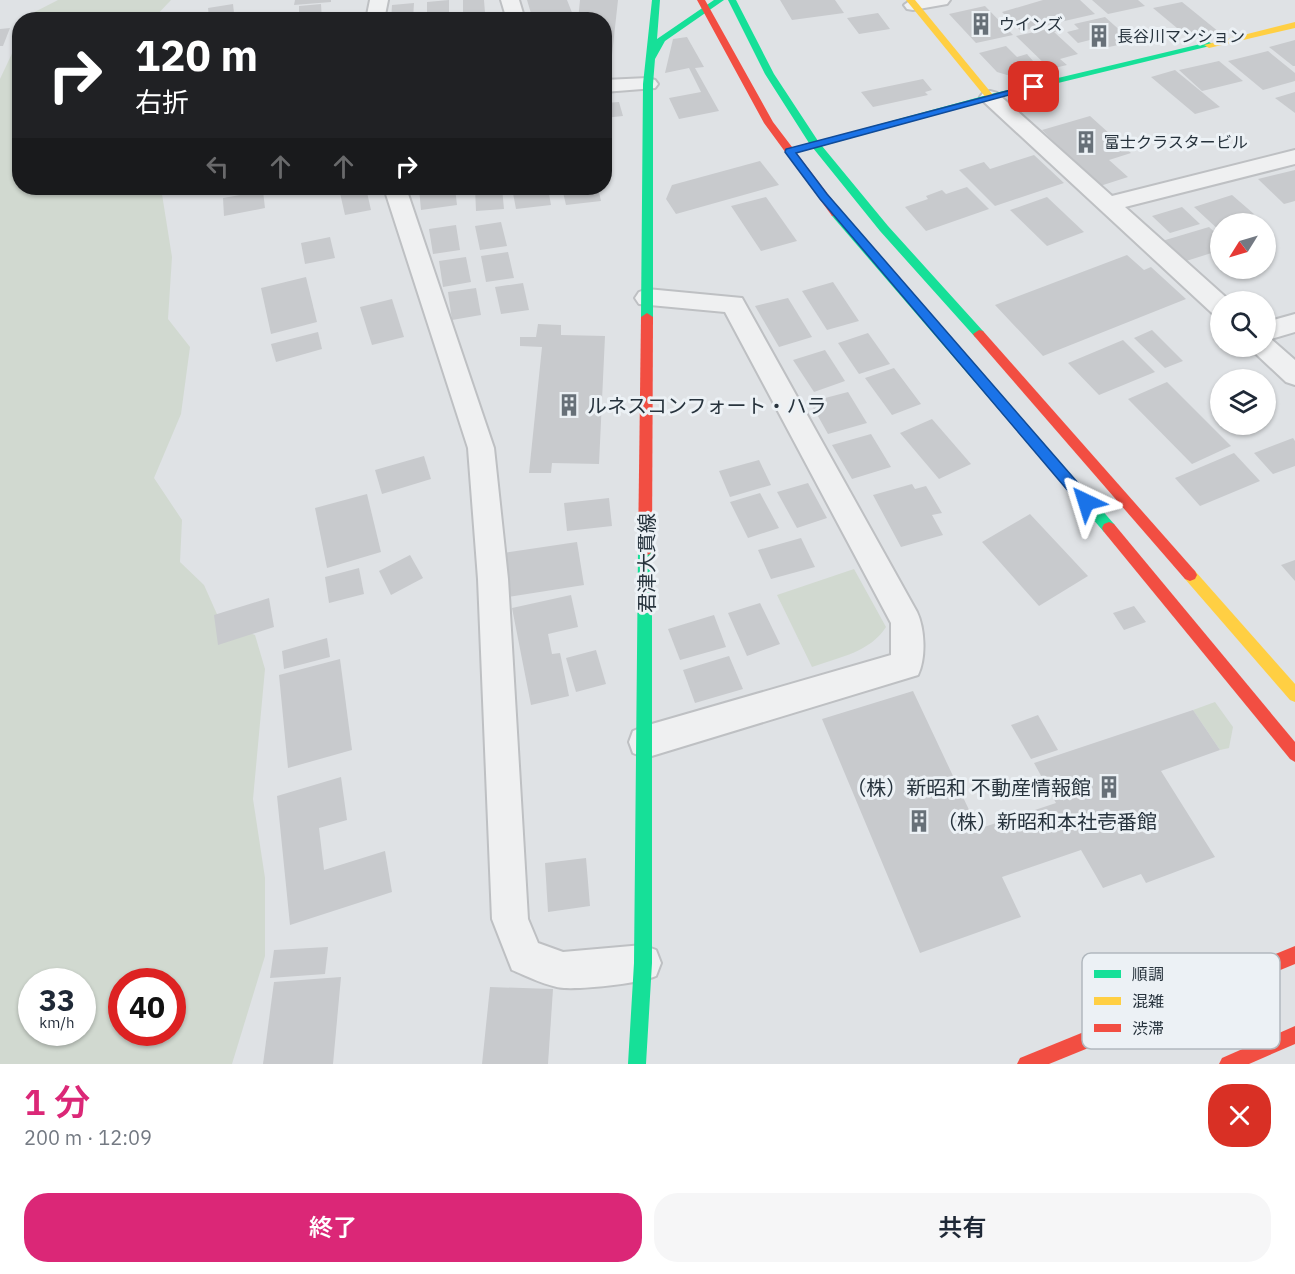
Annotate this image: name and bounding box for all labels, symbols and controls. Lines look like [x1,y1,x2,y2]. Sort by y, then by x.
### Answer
building icon: ウインズ [968,11,994,37]
place label: ウインズ [999,14,1063,34]
building icon: 長谷川マンション [1086,23,1112,49]
place label: 長谷川マンション [1117,26,1245,46]
text: 120 m [135,28,258,83]
icon: right [36,36,114,114]
pin [1008,61,1059,112]
icon: arrive [1017,70,1050,103]
text: 右折 [135,84,189,119]
building icon: 富士クラスタービル [1073,129,1099,155]
place label: 富士クラスタービル [1104,132,1248,152]
icon: left [201,150,234,183]
icon: ahead [264,150,297,183]
icon: ahead [327,150,360,183]
icon: right [390,150,423,183]
north arrow [1210,213,1276,279]
map controls [1210,213,1276,435]
button: search [1210,291,1276,357]
button: layers [1210,369,1276,435]
building icon: ルネスコンフォート・ハラ [556,392,582,418]
place label: ルネスコンフォート・ハラ [587,392,826,419]
position arrow [1054,470,1118,534]
street label: 君津大貫線 [633,513,660,613]
place label: （株）新昭和 不動産情報館 [846,774,1091,801]
building icon: （株）新昭和 不動産情報館 [1096,774,1122,800]
building icon: （株）新昭和本社壱番館 [906,808,932,834]
place label: （株）新昭和本社壱番館 [937,808,1157,835]
legend [1082,953,1280,1049]
text: 順調 [1132,964,1164,984]
speed limit sign: 40 [108,968,186,1046]
text: 33 [39,980,75,1019]
text: 混雑 [1132,991,1164,1011]
text: km/h [39,1013,75,1032]
text: 渋滞 [1132,1018,1164,1038]
text: 1 分 [24,1078,90,1125]
button: close [1208,1084,1271,1147]
text: 200 m · 12:09 [24,1124,152,1151]
button: 終了 [24,1193,642,1262]
button: 共有 [654,1193,1271,1262]

